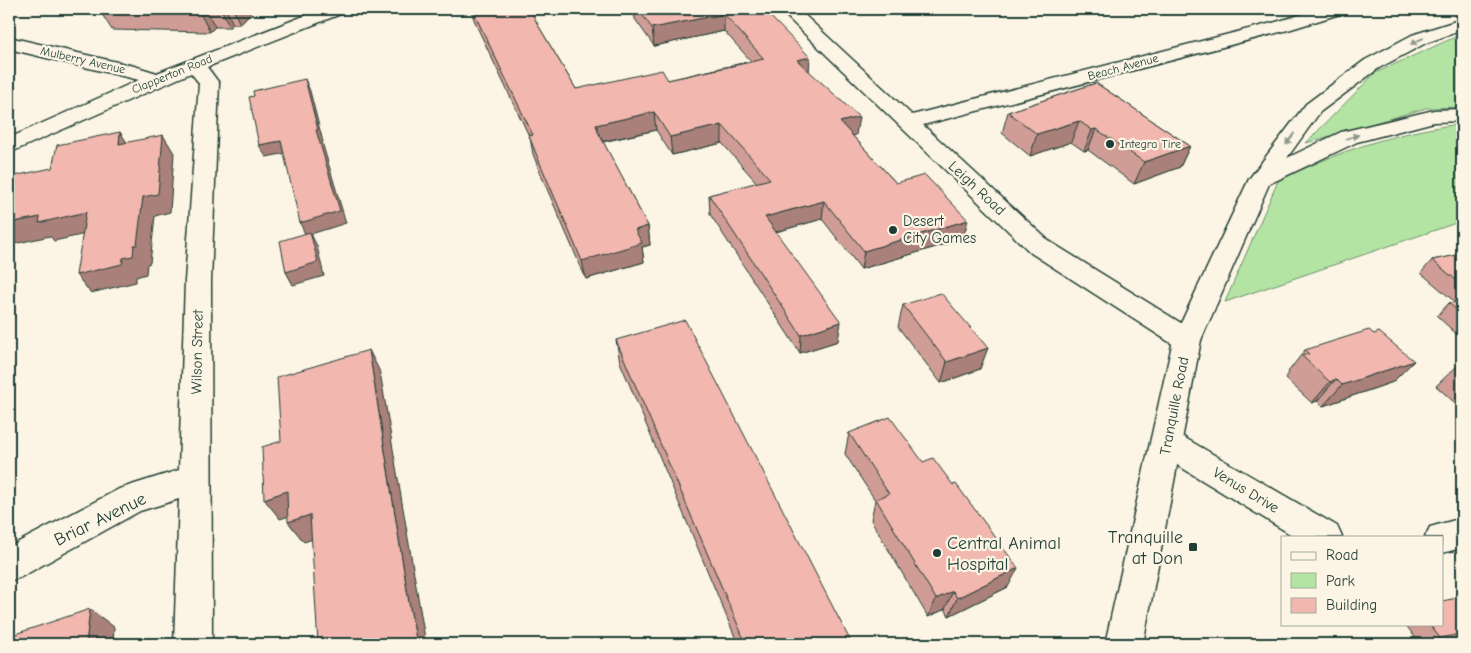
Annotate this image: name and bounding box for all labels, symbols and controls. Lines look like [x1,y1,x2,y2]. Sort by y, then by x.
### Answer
one-way arrow [1410,37,1424,45]
street label: Mulberry Avenue [39,43,127,77]
street label: Clapperton Road [130,51,214,97]
street label: Beach Avenue [1086,51,1160,83]
one-way arrow [1285,132,1295,146]
one-way arrow [1345,133,1360,141]
place label: Integra Tire [1120,137,1181,151]
marker: Integra Tire [1104,138,1116,150]
street label: Leigh Road [945,157,1009,219]
place label: Desert City Games [903,212,976,247]
marker: Desert City Games [887,224,899,236]
street label: Wilson Street [187,309,207,395]
street label: Tranquille Road [1156,355,1192,457]
street label: Venus Drive [1210,463,1283,517]
street label: Briar Avenue [51,488,150,551]
place label: Tranquille at Don [1108,527,1183,569]
place label: Central Animal Hospital [947,533,1061,575]
legend [1281,536,1444,626]
marker: Tranquille at Don [1187,541,1199,553]
text: Road [1326,546,1358,564]
marker: Central Animal Hospital [931,547,943,559]
text: Park [1326,572,1355,590]
text: Building [1326,596,1377,614]

